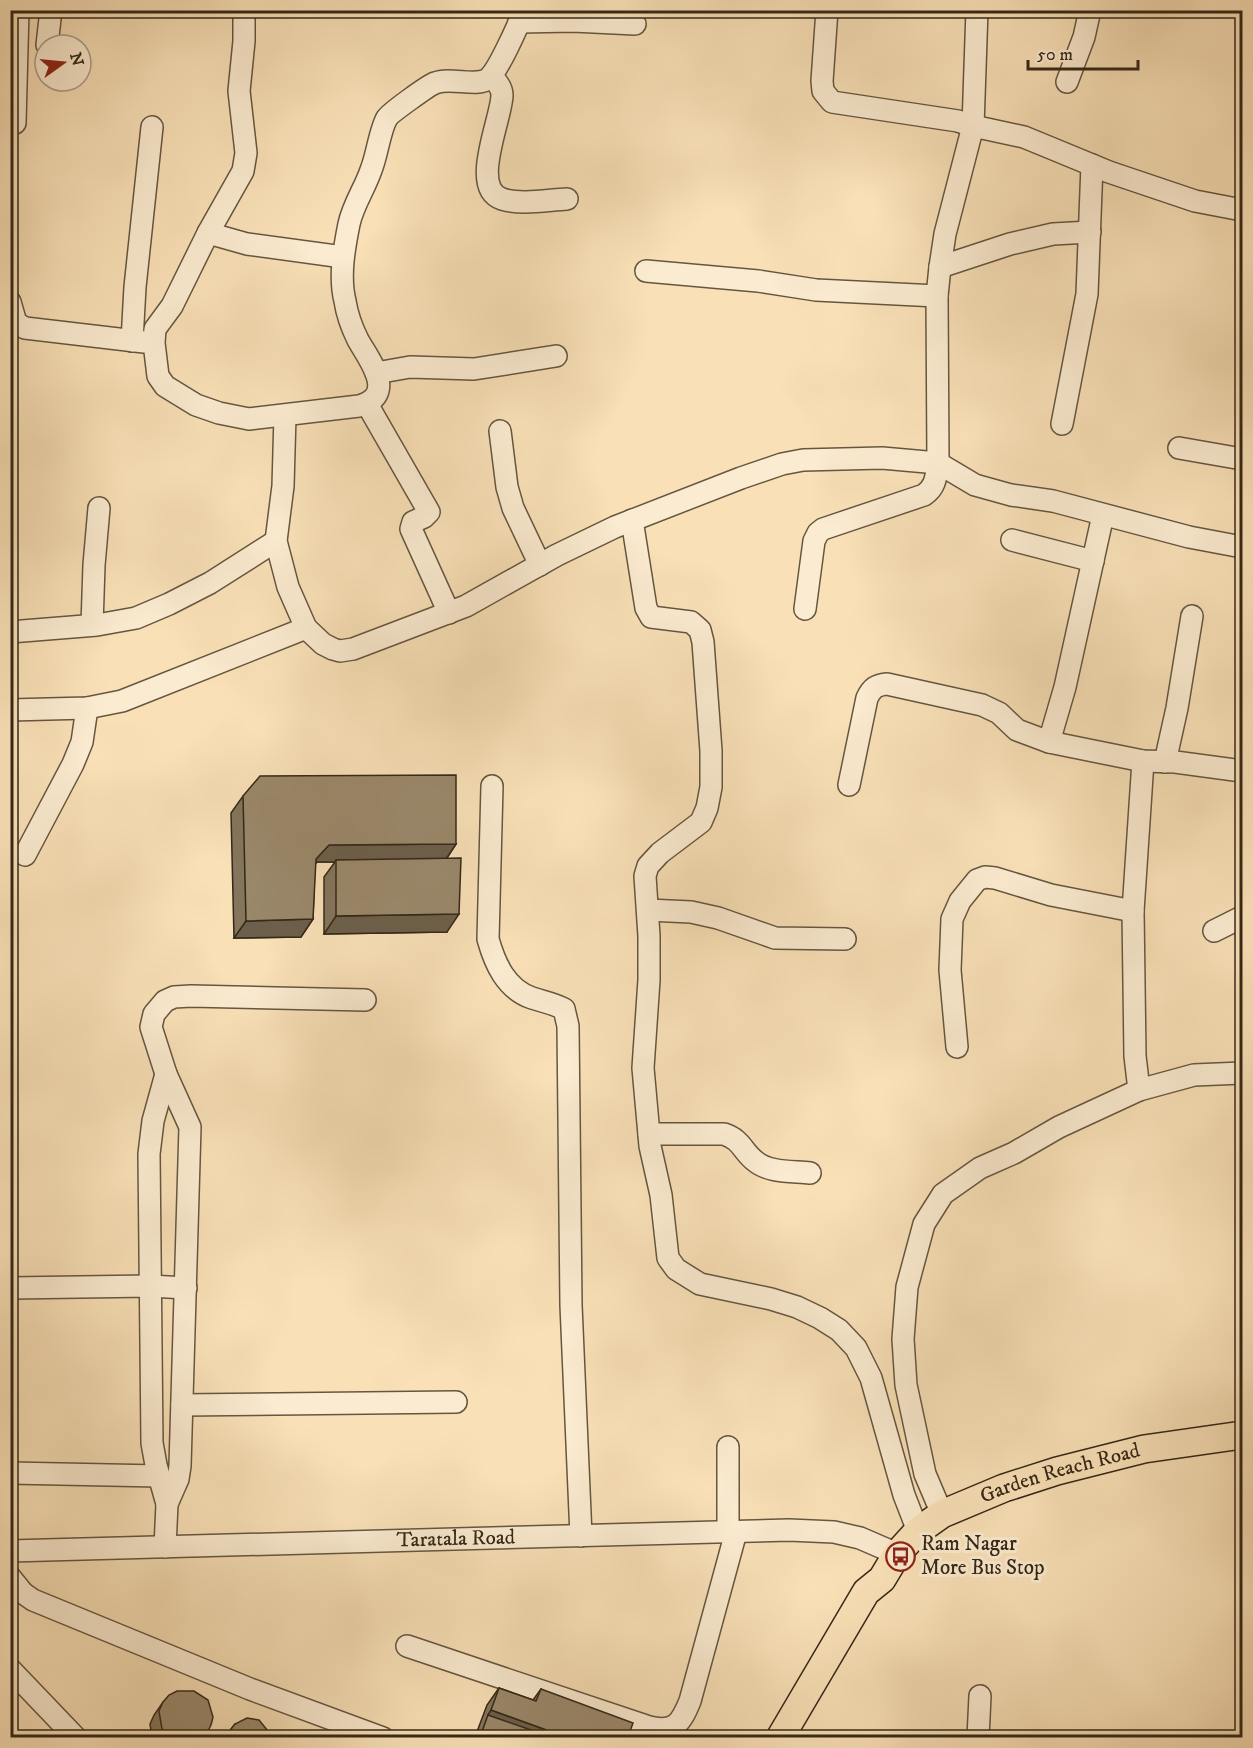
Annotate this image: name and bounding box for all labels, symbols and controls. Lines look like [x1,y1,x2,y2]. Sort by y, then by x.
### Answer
north arrow [33,33,93,93]
scale bar [1028,33,1138,71]
text: 50 m [1037,44,1073,66]
text: N [65,50,88,68]
street label: Garden Reach Road [976,1437,1143,1510]
street label: Taratala Road [396,1524,516,1554]
place label: Ram Nagar More Bus Stop [921,1531,1044,1581]
bus stop icon: Ram Nagar More Bus Stop [884,1540,916,1572]

